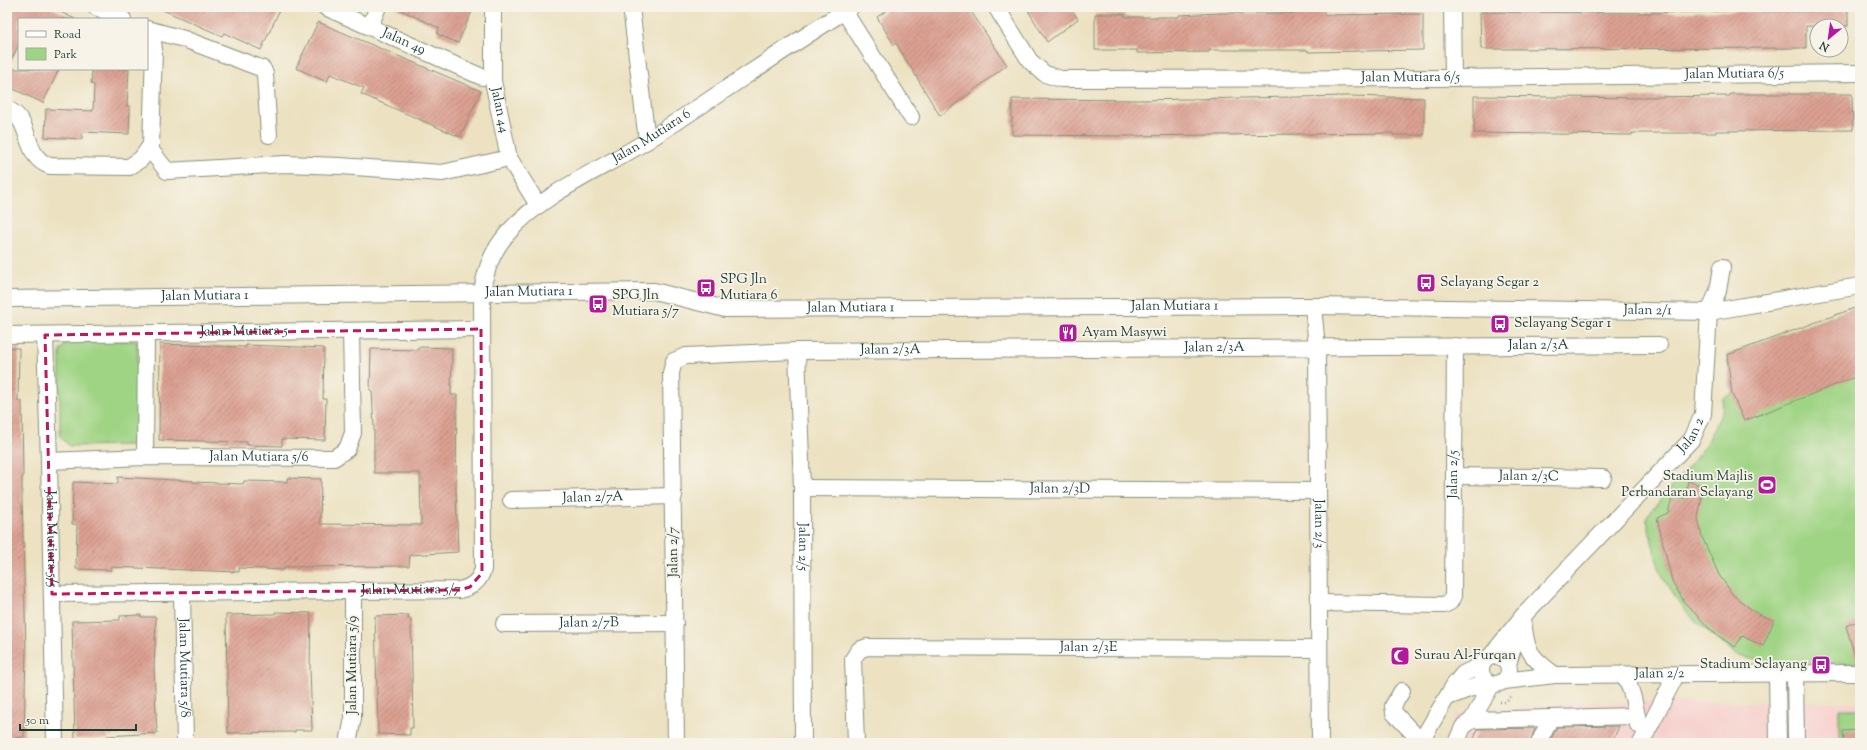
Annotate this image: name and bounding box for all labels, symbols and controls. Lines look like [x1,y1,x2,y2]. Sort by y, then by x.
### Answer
legend [18,18,148,70]
north arrow [1809,18,1849,58]
street label: Jalan 49 [378,23,429,61]
text: Road [54,26,81,44]
text: N [1817,37,1833,55]
text: Park [54,46,77,64]
street label: Jalan Mutiara 6/5 [1684,64,1784,85]
street label: Jalan Mutiara 6/5 [1360,68,1460,88]
street label: Jalan 44 [484,85,514,135]
street label: Jalan Mutiara 6 [608,105,695,169]
place label: SPG Jln Mutiara 6 [720,270,777,306]
bus stop icon: Selayang Segar 2 [1415,272,1437,294]
place label: Selayang Segar 2 [1440,273,1540,293]
bus stop icon: SPG Jln Mutiara 6 [695,277,717,299]
street label: Jalan Mutiara 1 [484,282,573,303]
street label: Jalan Mutiara 1 [160,286,249,307]
place label: SPG Jln Mutiara 5/7 [612,286,679,322]
bus stop icon: SPG Jln Mutiara 5/7 [587,293,609,315]
street label: Jalan Mutiara 1 [1130,296,1219,317]
street label: Jalan Mutiara 1 [806,298,895,319]
street label: Jalan 2/1 [1622,301,1672,321]
bus stop icon: Selayang Segar 1 [1489,313,1511,335]
place label: Selayang Segar 1 [1514,314,1612,334]
street label: Jalan Mutiara 5 [199,321,288,343]
restaurant icon: Ayam Masywi [1057,322,1079,344]
place label: Ayam Masywi [1082,323,1167,343]
street label: Jalan 2/3A [1507,336,1569,356]
street label: Jalan 2/3A [1183,338,1245,358]
street label: Jalan 2/3A [859,340,921,361]
street label: Jalan 2 [1673,414,1710,459]
street label: Jalan Mutiara 5/6 [208,447,309,468]
street label: Jalan 2/5 [1444,450,1464,500]
street label: Jalan 2/3C [1498,467,1559,487]
place label: Stadium Majlis Perbandaran Selayang [1621,467,1753,503]
sports icon: Stadium Majlis Perbandaran Selayang [1756,474,1778,496]
street label: Jalan 2/3D [1029,479,1090,500]
street label: Jalan 2/7A [561,487,624,509]
street label: Jalan Mutiara 5/5 [40,489,62,588]
street label: Jalan 2/3 [1308,498,1329,549]
street label: Jalan 2/5 [792,522,812,571]
street label: Jalan 2/7 [664,527,684,578]
street label: Jalan Mutiara 5/7 [360,580,461,601]
street label: Jalan 2/7B [558,613,619,634]
street label: Jalan Mutiara 5/9 [343,615,363,715]
street label: Jalan Mutiara 5/8 [172,617,194,718]
street label: Jalan 2/3E [1059,638,1118,658]
mosque icon: Surau Al-Furqan [1389,645,1411,667]
place label: Surau Al-Furqan [1414,646,1516,666]
bus stop icon: Stadium Selayang [1810,654,1832,676]
place label: Stadium Selayang [1700,655,1807,675]
street label: Jalan 2/2 [1634,664,1685,684]
scale bar [20,706,136,732]
text: 50 m [25,712,49,730]

